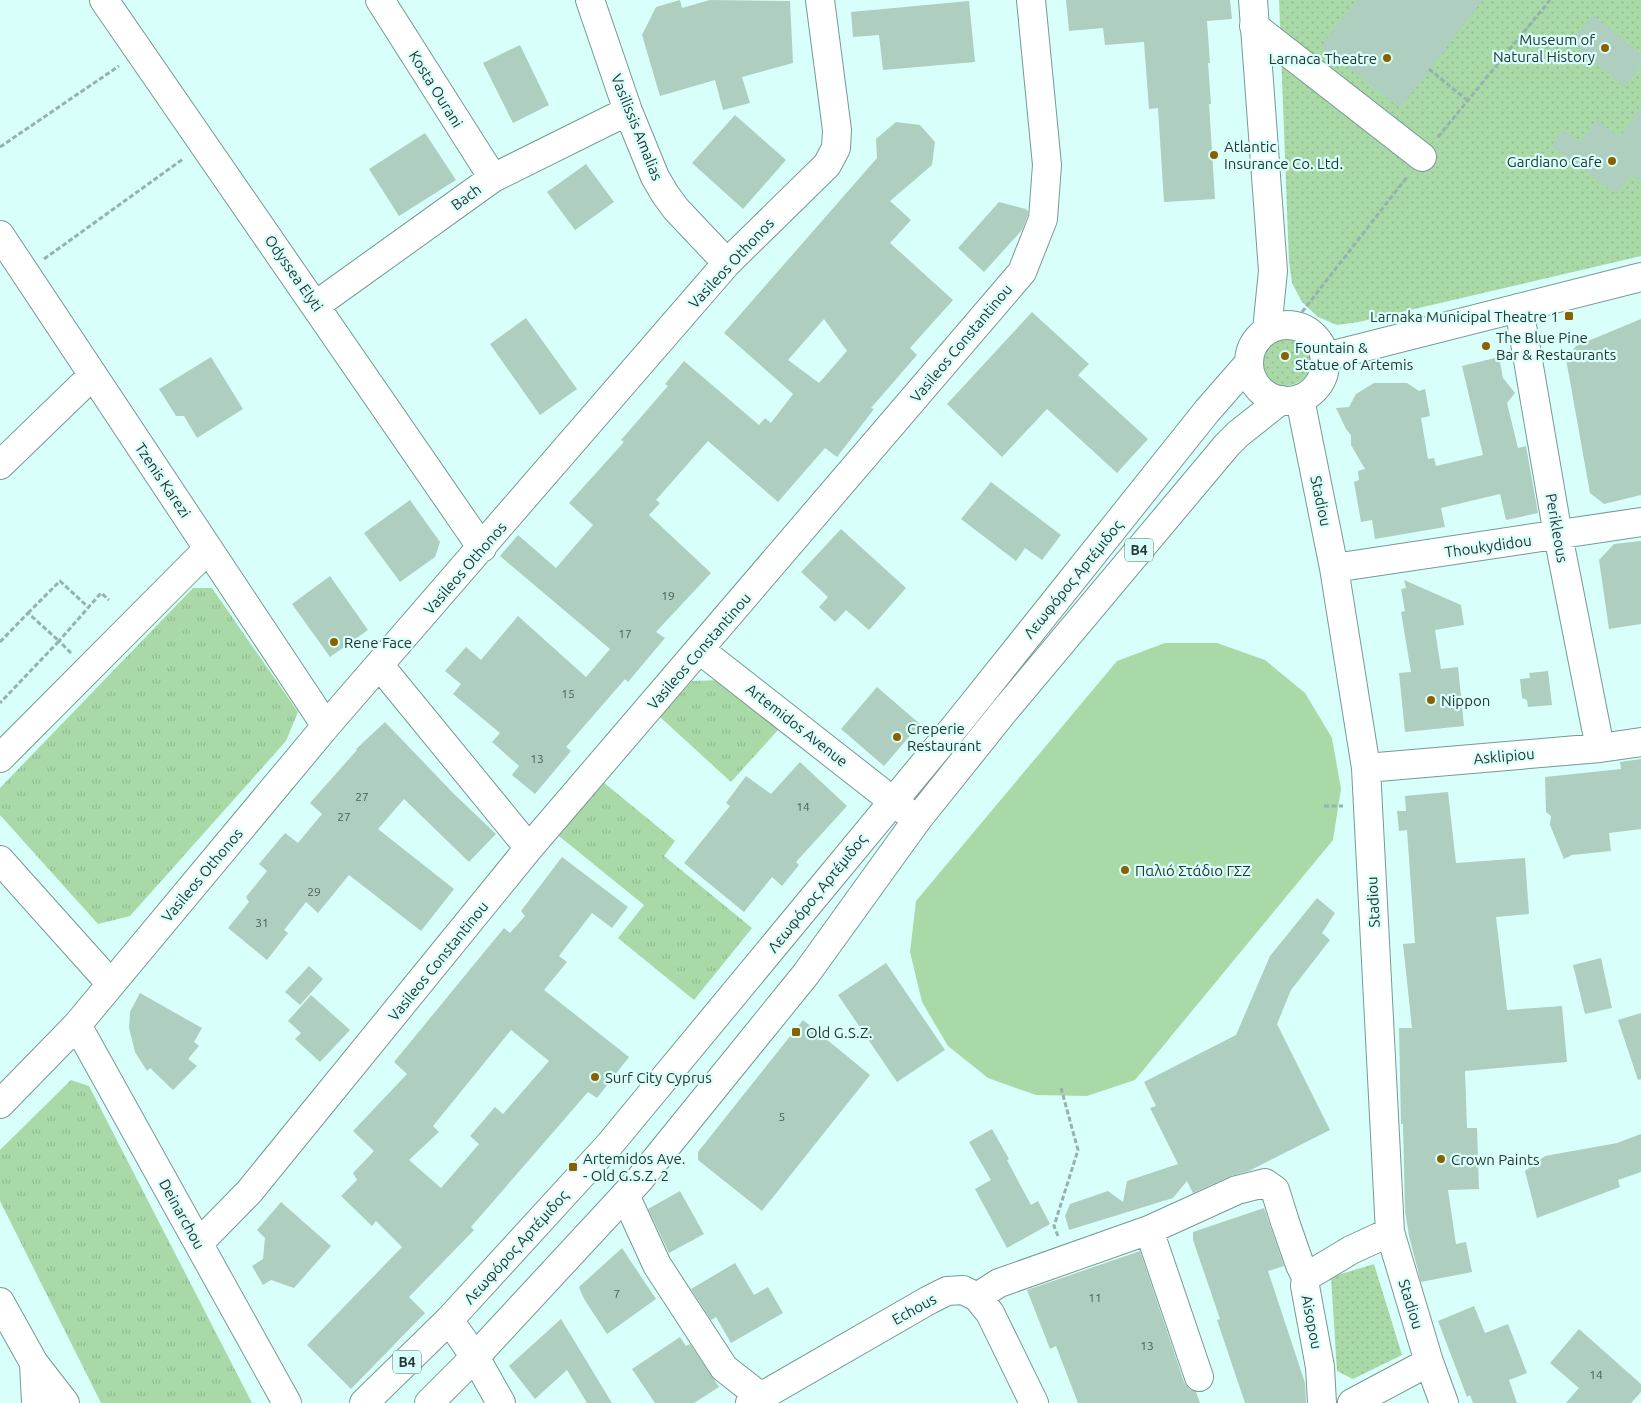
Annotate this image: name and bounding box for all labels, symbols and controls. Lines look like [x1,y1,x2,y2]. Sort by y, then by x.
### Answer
place label: Museum of Natural History [1493,31,1595,65]
marker: Museum of Natural History [1599,42,1611,54]
street label: Kosta Ourani [406,48,466,130]
place label: Larnaca Theatre [1269,50,1377,67]
marker: Larnaca Theatre [1381,52,1393,64]
street label: Vasilissis Amalias [608,71,666,183]
place label: Atlantic Insurance Co. Ltd. [1224,138,1343,172]
marker: Atlantic Insurance Co. Ltd. [1208,149,1220,161]
place label: Gardiano Cafe [1507,153,1602,170]
marker: Gardiano Cafe [1606,155,1618,167]
street label: Bach [448,180,484,214]
street label: Vasileos Othonos [685,214,777,312]
street label: Odyssea Elyti [261,232,327,314]
street label: Vasileos Constantinou [907,281,1015,405]
place label: Larnaka Municipal Theatre 1 [1370,308,1559,325]
marker: Larnaka Municipal Theatre 1 [1563,310,1575,322]
place label: The Blue Pine Bar & Restaurants [1496,329,1616,363]
place label: Fountain & Statue of Artemis [1295,339,1413,373]
marker: The Blue Pine Bar & Restaurants [1480,340,1492,352]
marker: Fountain & Statue of Artemis [1279,350,1291,362]
street label: Tzenis Karezi [132,439,194,521]
street label: Stadiou [1307,474,1335,528]
street label: Perikleous [1543,492,1571,564]
street label: Λεωφόρος Αρτέμιδος [1020,516,1126,642]
street label: Vasileos Othonos [420,518,510,618]
street label: Thoukydidou [1443,531,1533,561]
road number: B4 [1125,538,1153,562]
street label: Vasileos Constantinou [644,589,754,713]
house number: 19 [661,589,675,602]
house number: 17 [618,627,632,640]
place label: Rene Face [344,634,412,651]
marker: Rene Face [328,636,340,648]
street label: Artemidos Avenue [743,680,851,770]
house number: 15 [561,687,575,700]
place label: Nippon [1441,692,1490,709]
marker: Nippon [1425,694,1437,706]
place label: Creperie Restaurant [907,720,981,754]
marker: Creperie Restaurant [891,731,903,743]
street label: Asklipiou [1473,745,1535,767]
house number: 13 [530,752,544,765]
house number: 27 [355,790,369,803]
house number: 14 [796,800,810,813]
house number: 27 [337,810,351,823]
street label: Vasileos Othonos [158,825,246,925]
street label: Λεωφόρος Αρτέμιδος [764,830,870,956]
place label: Παλιό Στάδιο ΓΣΖ [1135,862,1251,879]
marker: Παλιό Στάδιο ΓΣΖ [1119,864,1131,876]
street label: Stadiou [1363,876,1383,928]
house number: 29 [307,885,321,898]
street label: Vasileos Constantinou [385,898,491,1024]
house number: 31 [255,916,269,929]
place label: Old G.S.Z. [806,1024,872,1041]
marker: Old G.S.Z. [790,1026,802,1038]
place label: Surf City Cyprus [605,1069,712,1086]
marker: Surf City Cyprus [589,1071,601,1083]
house number: 5 [779,1110,785,1123]
place label: Artemidos Ave. - Old G.S.Z. 2 [583,1150,685,1184]
place label: Crown Paints [1451,1151,1539,1168]
marker: Crown Paints [1435,1153,1447,1165]
marker: Artemidos Ave. - Old G.S.Z. 2 [567,1161,579,1173]
street label: Deinarchou [156,1176,208,1252]
street label: Λεωφόρος Αρτέμιδος [460,1186,572,1307]
street label: Stadiou [1395,1277,1427,1331]
house number: 7 [614,1287,620,1300]
street label: Echous [889,1290,939,1328]
house number: 11 [1088,1291,1102,1304]
street label: Aisopou [1298,1293,1326,1351]
house number: 13 [1140,1339,1154,1352]
road number: B4 [393,1350,421,1374]
house number: 14 [1589,1368,1603,1381]

